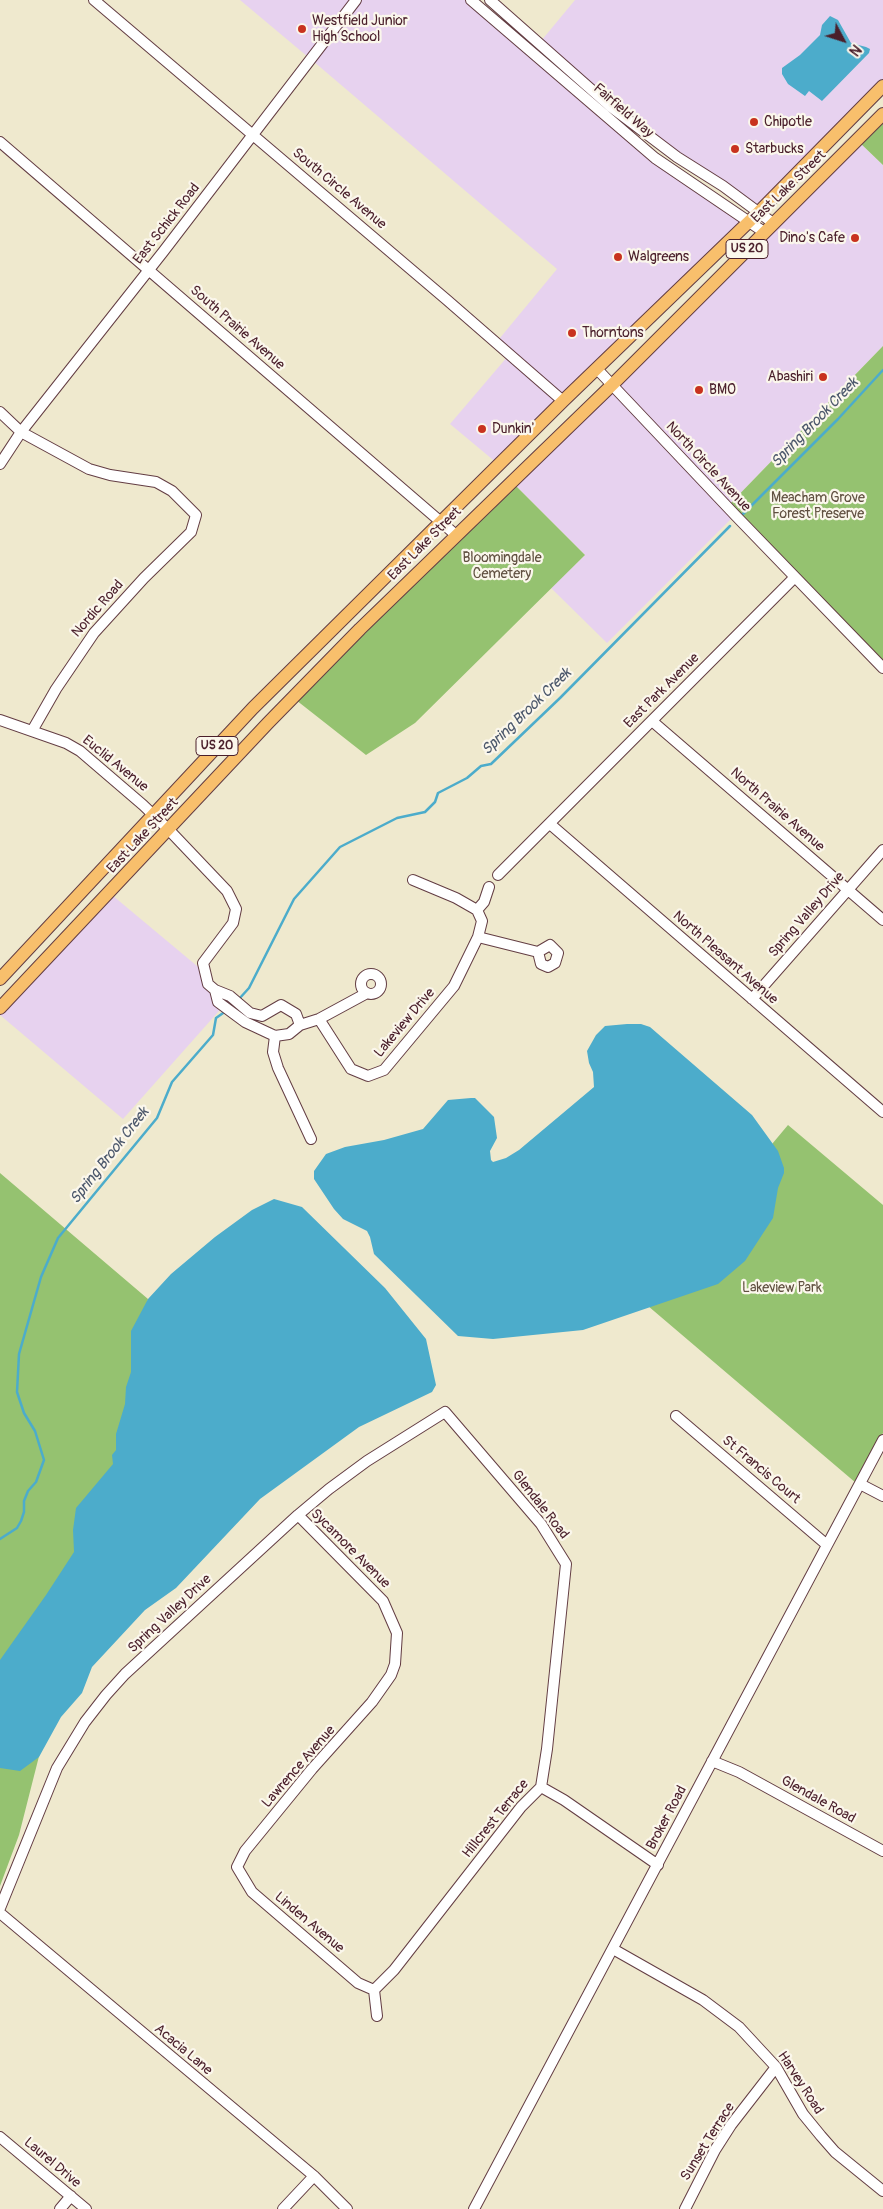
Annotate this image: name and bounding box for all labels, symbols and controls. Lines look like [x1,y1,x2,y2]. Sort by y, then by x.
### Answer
place label: Westfield Junior High School [312,13,408,46]
north arrow [818,15,868,65]
marker: Westfield Junior High School [296,23,308,35]
text: N [845,41,864,59]
street label: Fairfield Way [589,80,657,142]
place label: Chipotle [764,114,812,130]
marker: Chipotle [748,116,760,128]
place label: Starbucks [745,141,803,157]
marker: Starbucks [729,143,741,155]
street label: South Circle Avenue [289,145,389,233]
street label: East Lake Street [748,147,830,227]
street label: East Schick Road [130,180,204,268]
place label: Dino's Cafe [779,230,845,246]
marker: Dino's Cafe [849,232,861,244]
road number: US 20 [726,240,768,258]
place label: Walgreens [628,249,689,265]
marker: Walgreens [612,251,624,263]
street label: South Prairie Avenue [186,282,288,374]
place label: Thorntons [582,325,644,341]
marker: Thorntons [566,327,578,339]
place label: Abashiri [768,369,813,385]
marker: Abashiri [817,371,829,383]
water label: Spring Brook Creek [768,374,862,472]
place label: BMO [709,382,736,398]
marker: BMO [693,384,705,396]
street label: North Circle Avenue [662,419,754,515]
place label: Dunkin' [492,421,534,437]
marker: Dunkin' [476,423,488,435]
park label: Meacham Grove Forest Preserve [771,490,865,522]
street label: East Lake Street [385,504,465,584]
park label: Bloomingdale Cemetery [462,550,542,582]
street label: Nordic Road [69,577,127,641]
street label: East Park Avenue [621,650,703,732]
water label: Spring Brook Creek [478,665,576,759]
street label: Euclid Avenue [79,732,151,796]
road number: US 20 [196,736,238,756]
street label: North Prairie Avenue [727,765,827,855]
street label: East Lake Street [104,795,182,877]
street label: Spring Valley Drive [765,869,849,961]
street label: North Pleasant Avenue [669,908,781,1008]
street label: Lakeview Drive [371,985,439,1061]
water label: Spring Brook Creek [67,1104,153,1208]
park label: Lakeview Park [742,1280,822,1296]
street label: St Francis Court [718,1432,804,1508]
street label: Glendale Road [508,1467,572,1543]
street label: Sycamore Avenue [307,1506,393,1592]
street label: Spring Valley Drive [125,1571,215,1657]
street label: Lawrence Avenue [259,1723,339,1811]
street label: Glendale Road [778,1773,858,1827]
street label: Hillcrest Terrace [459,1776,533,1862]
street label: Broker Road [643,1783,691,1853]
street label: Linden Avenue [271,1889,347,1957]
street label: Acacia Lane [151,2021,215,2079]
street label: Harvey Road [773,2048,827,2118]
street label: Sunset Terrace [677,2100,739,2184]
street label: Laurel Drive [20,2134,84,2192]

